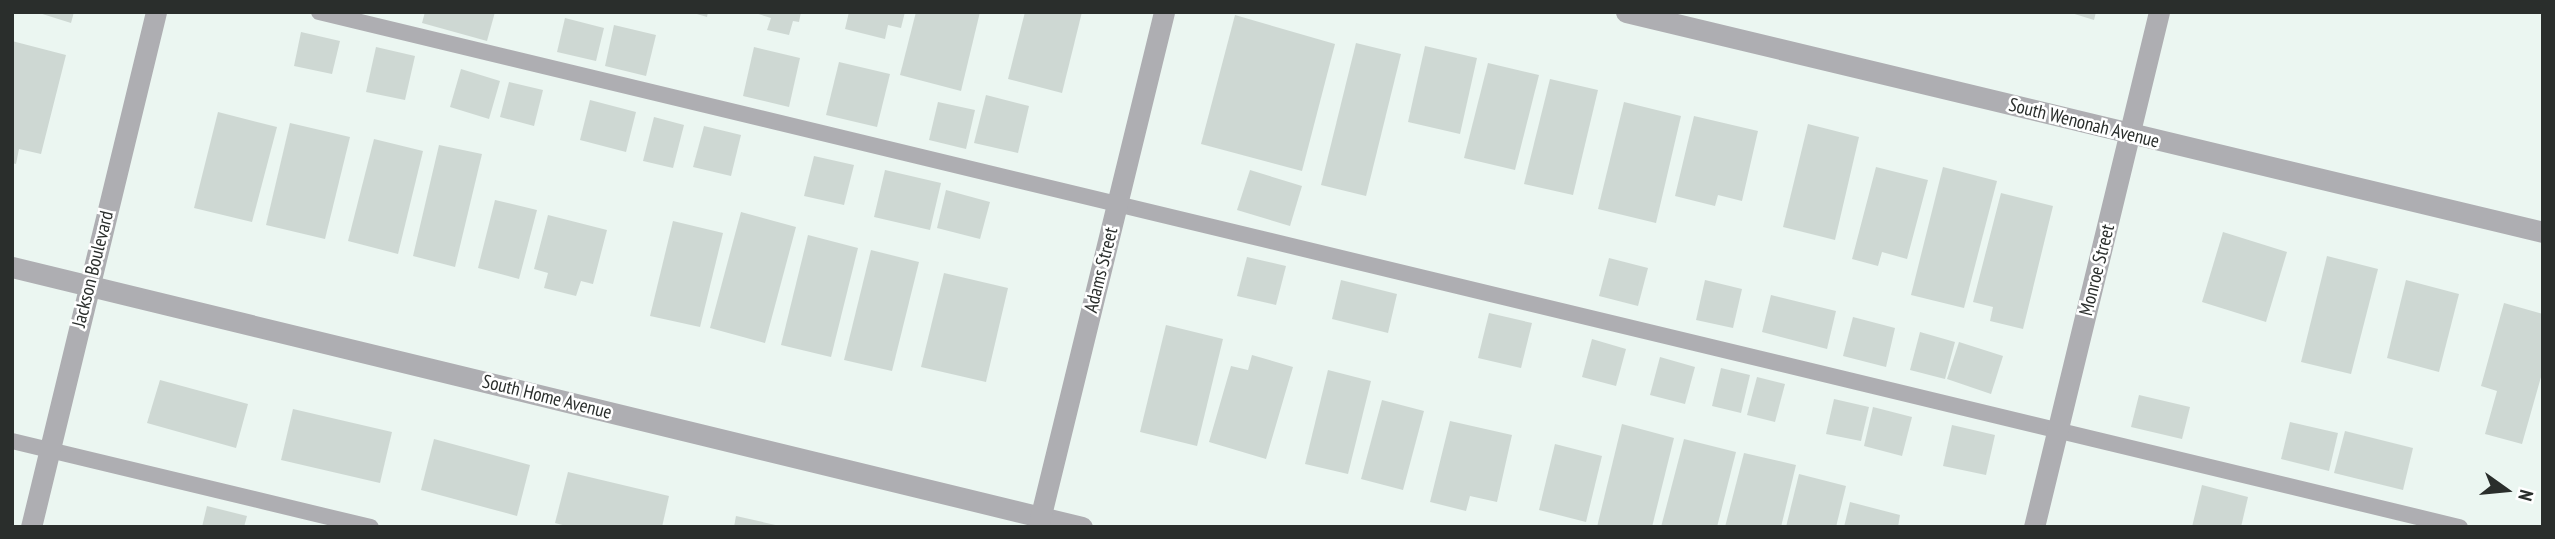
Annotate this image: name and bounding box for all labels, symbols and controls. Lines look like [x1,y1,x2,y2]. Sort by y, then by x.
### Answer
street label: South Wenonah Avenue [2006,93,2162,153]
street label: Jackson Boulevard [68,208,118,330]
street label: Monroe Street [2075,222,2119,318]
street label: Adams Street [1079,225,1123,315]
street label: South Home Avenue [480,370,614,424]
north arrow [2471,455,2541,525]
text: N [2513,487,2539,503]

